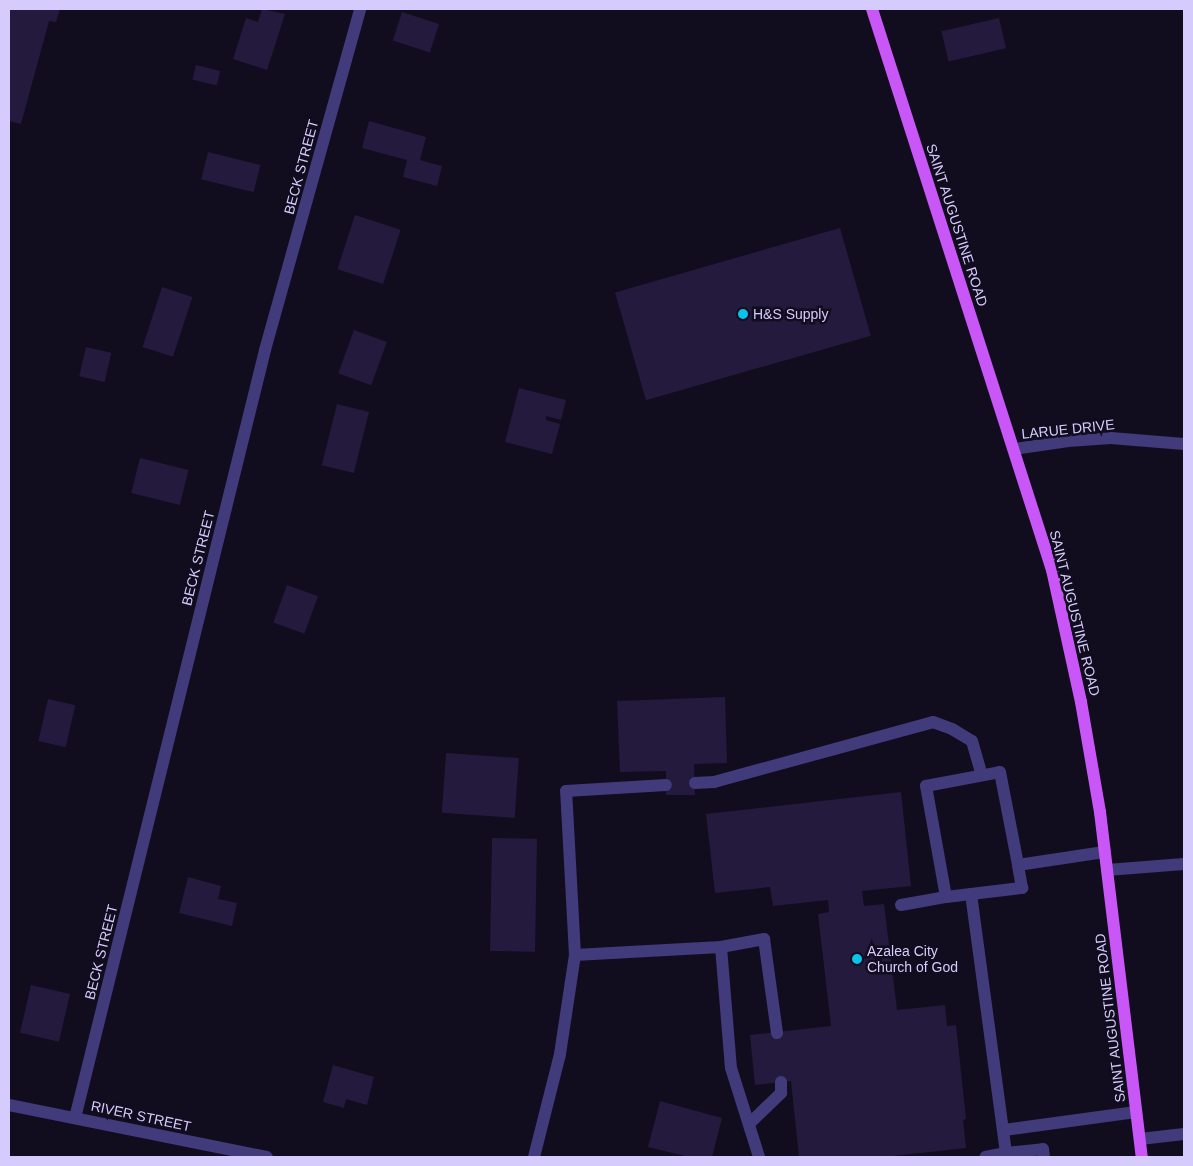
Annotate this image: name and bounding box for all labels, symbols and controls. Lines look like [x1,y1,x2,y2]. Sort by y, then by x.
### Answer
street label: BECK STREET [280,118,322,216]
street label: SAINT AUGUSTINE ROAD [923,141,991,309]
place label: H&S Supply [753,306,828,322]
marker: H&S Supply [737,308,749,320]
street label: LARUE DRIVE [1021,416,1115,442]
street label: BECK STREET [178,509,218,607]
street label: SAINT AUGUSTINE ROAD [1046,528,1104,698]
street label: BECK STREET [81,903,121,1001]
street label: SAINT AUGUSTINE ROAD [1091,932,1129,1104]
place label: Azalea City Church of God [867,943,958,976]
marker: Azalea City Church of God [851,953,863,965]
street label: RIVER STREET [89,1097,193,1135]

